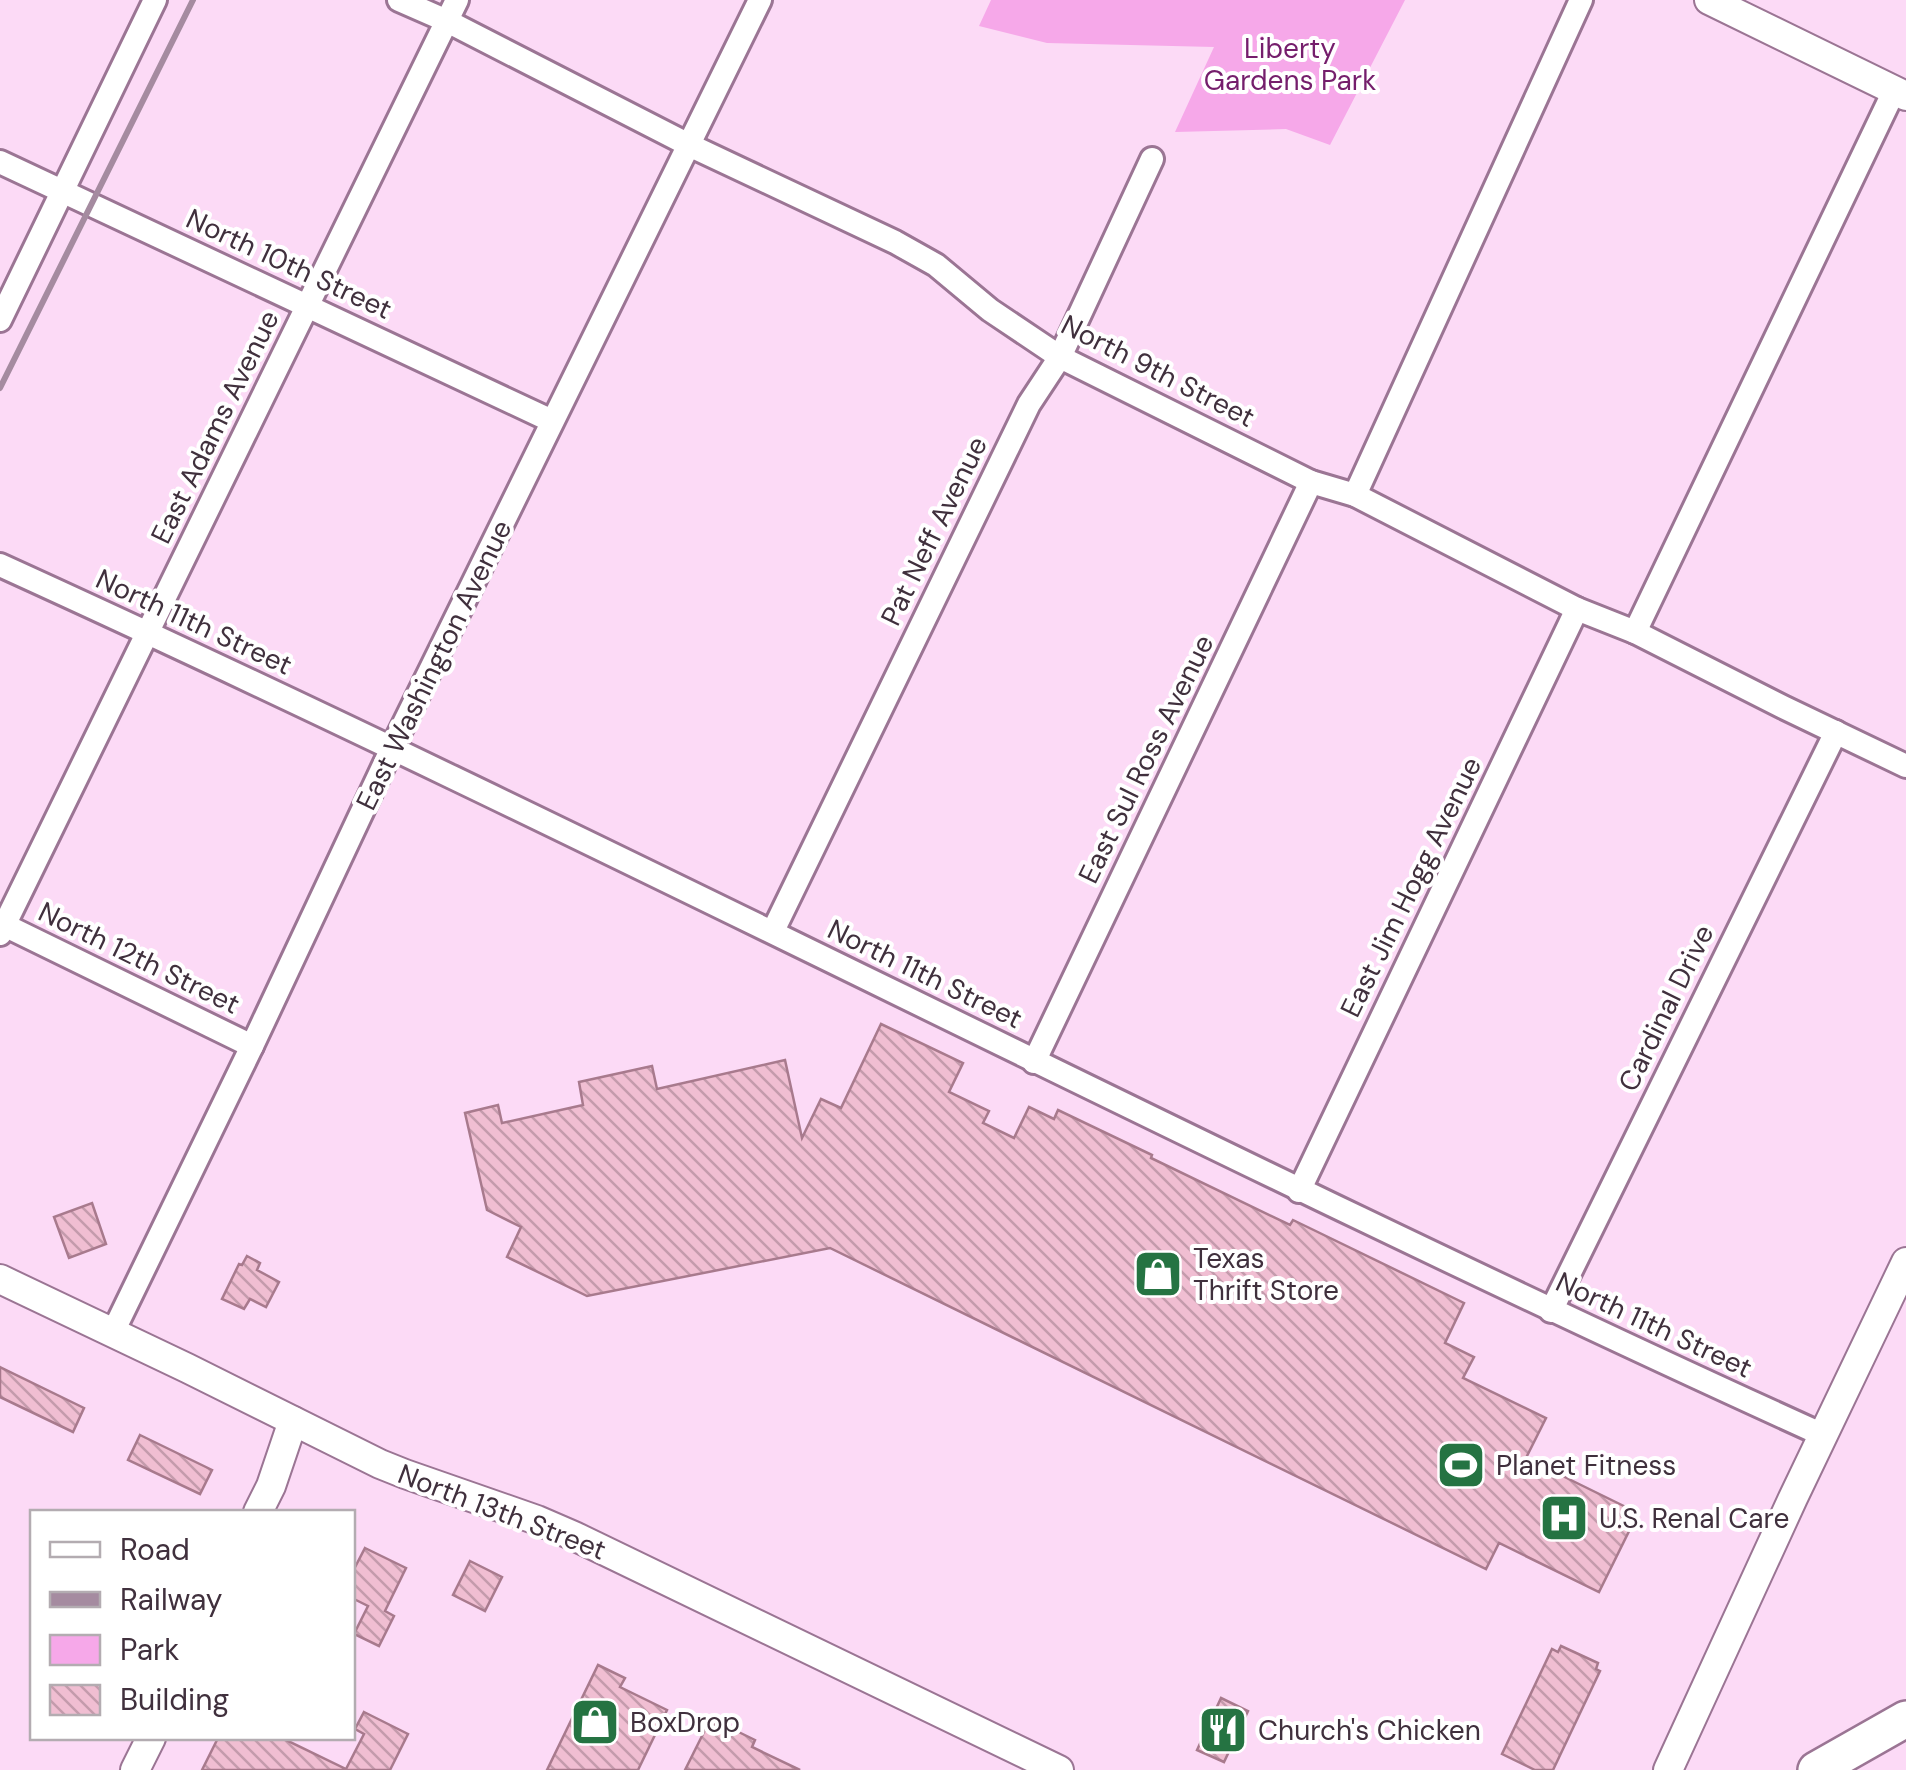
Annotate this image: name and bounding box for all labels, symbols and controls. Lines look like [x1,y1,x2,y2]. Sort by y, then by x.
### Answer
park label: Liberty Gardens Park [1204,30,1376,99]
street label: North 10th Street [180,200,398,328]
street label: East Adams Avenue [142,304,288,550]
street label: North 9th Street [1055,306,1261,436]
street label: Pat Neff Avenue [872,430,996,632]
street label: East Washington Avenue [348,514,520,816]
street label: North 11th Street [90,560,298,684]
street label: East Sul Ross Avenue [1070,629,1222,889]
street label: East Jim Hogg Avenue [1332,751,1490,1023]
street label: North 12th Street [32,893,246,1023]
street label: North 11th Street [822,911,1028,1037]
street label: Cardinal Drive [1610,919,1722,1097]
place label: Texas Thrift Store [1193,1240,1339,1309]
shop icon: Texas Thrift Store [1132,1248,1184,1300]
street label: North 11th Street [1550,1263,1758,1387]
sports icon: Planet Fitness [1435,1439,1487,1491]
place label: Planet Fitness [1496,1447,1676,1484]
street label: North 13th Street [393,1455,611,1569]
hospital icon: U.S. Renal Care [1538,1492,1590,1544]
place label: U.S. Renal Care [1599,1500,1789,1537]
legend [30,1510,355,1740]
text: Road [120,1530,190,1569]
text: Railway [120,1580,223,1619]
text: Park [120,1630,179,1669]
text: Building [120,1680,229,1719]
shop icon: BoxDrop [569,1696,621,1748]
place label: BoxDrop [630,1704,740,1741]
restaurant icon: Church's Chicken [1197,1704,1249,1756]
place label: Church's Chicken [1258,1712,1481,1749]

